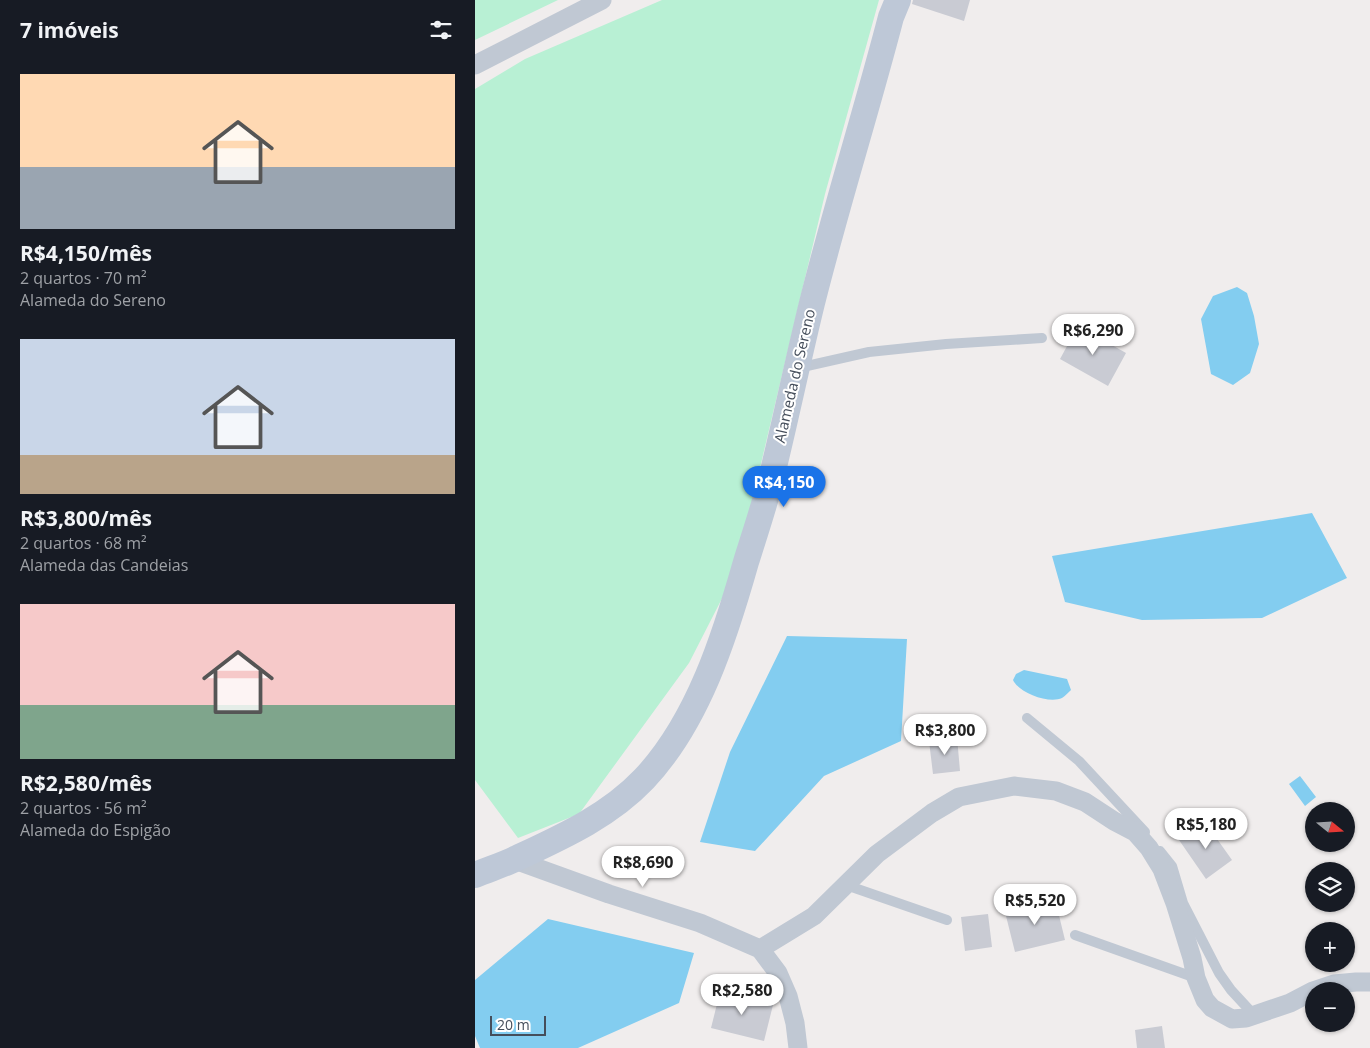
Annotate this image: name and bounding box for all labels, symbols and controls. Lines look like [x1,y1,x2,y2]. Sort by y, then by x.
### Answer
text: 7 imóveis [20,16,119,44]
icon: filters [427,16,455,44]
icon: home [193,107,283,197]
text: R$4,150/mês [20,239,152,267]
text: 2 quartos · 70 m² [20,267,147,289]
text: Alameda do Sereno [20,289,166,311]
street label: Alameda do Sereno [769,307,819,445]
pin: R$6,290 [1047,314,1139,356]
text: R$6,290 [1063,319,1123,341]
icon: home [193,372,283,462]
pin: R$4,150 [738,466,830,508]
text: R$4,150 [754,471,814,493]
text: R$3,800/mês [20,504,152,532]
text: 2 quartos · 68 m² [20,532,147,554]
text: Alameda das Candeias [20,554,188,576]
icon: home [193,637,283,727]
pin: R$3,800 [899,714,991,756]
text: R$3,800 [915,719,975,741]
text: R$2,580/mês [20,769,152,797]
text: 2 quartos · 56 m² [20,797,147,819]
north arrow [1305,802,1355,852]
map controls [1305,802,1355,1032]
pin: R$5,180 [1160,808,1252,850]
text: R$5,180 [1176,813,1236,835]
text: Alameda do Espigão [20,819,171,841]
pin: R$8,690 [597,846,689,888]
text: R$8,690 [613,851,673,873]
button: layers [1305,862,1355,912]
pin: R$5,520 [989,884,1081,926]
text: R$5,520 [1005,889,1065,911]
button: + [1305,922,1355,972]
pin: R$2,580 [696,974,788,1016]
text: R$2,580 [712,979,772,1001]
button: − [1305,982,1355,1032]
scale bar [490,1013,546,1036]
text: 20 m [497,1015,530,1034]

